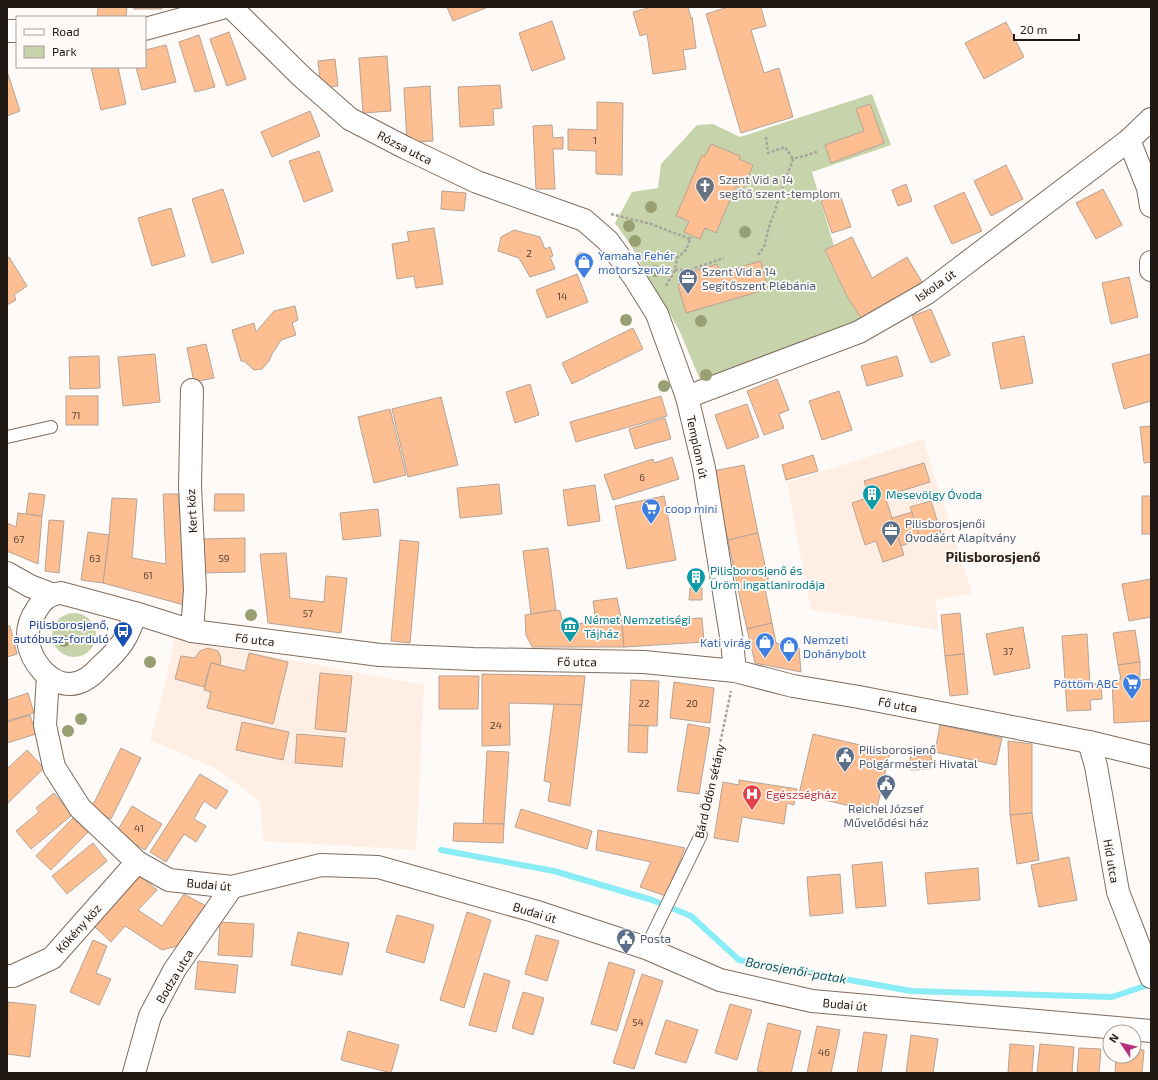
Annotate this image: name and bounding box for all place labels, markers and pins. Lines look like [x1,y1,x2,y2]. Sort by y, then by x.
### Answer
place label: Szent Vid a 14 segítő szent-templom [719,172,840,200]
church icon: Szent Vid a 14 segítő szent-templom [694,175,716,203]
place label: Yamaha Fehér motorszerviz [598,248,675,276]
shop icon: Yamaha Fehér motorszerviz [573,251,595,279]
place label: Szent Vid a 14 Segítőszent Plébánia [702,264,816,292]
office icon: Szent Vid a 14 Segítőszent Plébánia [677,267,699,295]
building icon: Mesevölgy Óvoda [861,483,883,511]
place label: Mesevölgy Óvoda [886,487,982,501]
supermarket icon: coop mini [640,497,662,525]
place label: coop mini [665,501,718,515]
place label: Pilisborosjenői Óvodáért Alapítvány [905,516,1017,544]
office icon: Pilisborosjenői Óvodáért Alapítvány [880,519,902,547]
place label: Pilisborosjenő és Üröm ingatlanirodája [710,563,825,592]
building icon: Pilisborosjenő és Üröm ingatlanirodája [685,566,707,594]
place label: Német Nemzetiségi Tájház [584,612,691,641]
museum icon: Német Nemzetiségi Tájház [559,615,581,643]
place label: Pilisborosjenő, autóbusz-forduló [13,617,109,645]
bus stop icon: Pilisborosjenő, autóbusz-forduló [112,620,134,648]
shop icon: Kati virág [754,631,776,659]
place label: Nemzeti Dohánybolt [803,632,867,660]
place label: Kati virág [700,635,751,649]
shop icon: Nemzeti Dohánybolt [778,635,800,663]
supermarket icon: Pöttöm ABC [1121,672,1143,700]
place label: Pöttöm ABC [1054,676,1118,690]
place label: Pilisborosjenő Polgármesteri Hivatal [859,742,978,770]
public building icon: Pilisborosjenő Polgármesteri Hivatal [834,745,856,773]
public building icon: Reichel József Művelődési ház [875,773,897,801]
hospital icon: Egészségház [741,783,763,811]
place label: Egészségház [766,787,837,801]
place label: Reichel József Művelődési ház [843,801,929,829]
public building icon: Posta [615,927,637,955]
place label: Posta [640,931,671,945]

